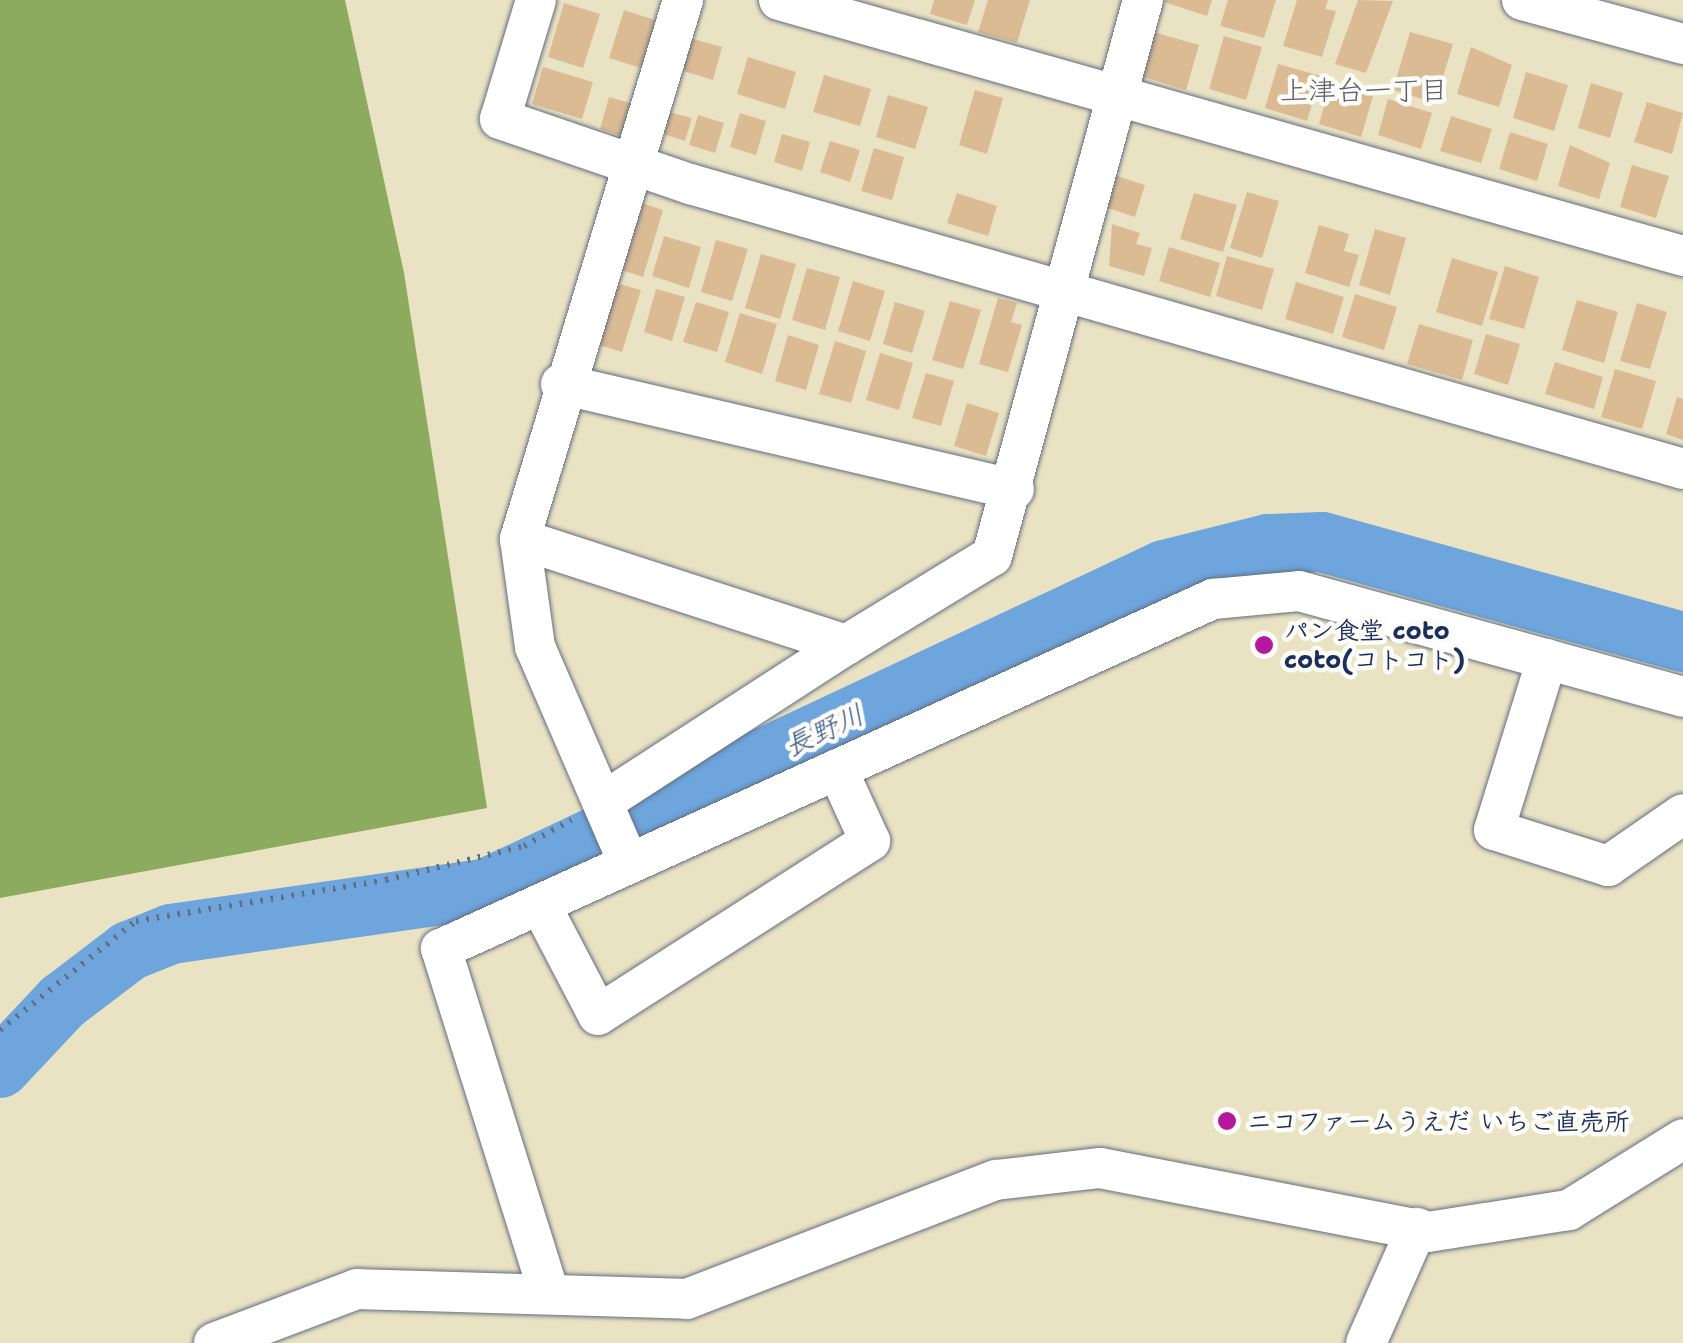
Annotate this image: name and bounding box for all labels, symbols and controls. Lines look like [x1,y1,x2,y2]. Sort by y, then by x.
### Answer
district label: 上津台一丁目 [1280,73,1448,107]
place label: パン食堂 coto coto(コトコト) [1284,616,1465,675]
marker: パン食堂 coto coto(コトコト) [1253,634,1275,656]
water label: 長野川 [779,697,869,763]
place label: ニコファームうえだ いちご直売所 [1247,1106,1631,1136]
marker: ニコファームうえだ いちご直売所 [1216,1110,1238,1132]

